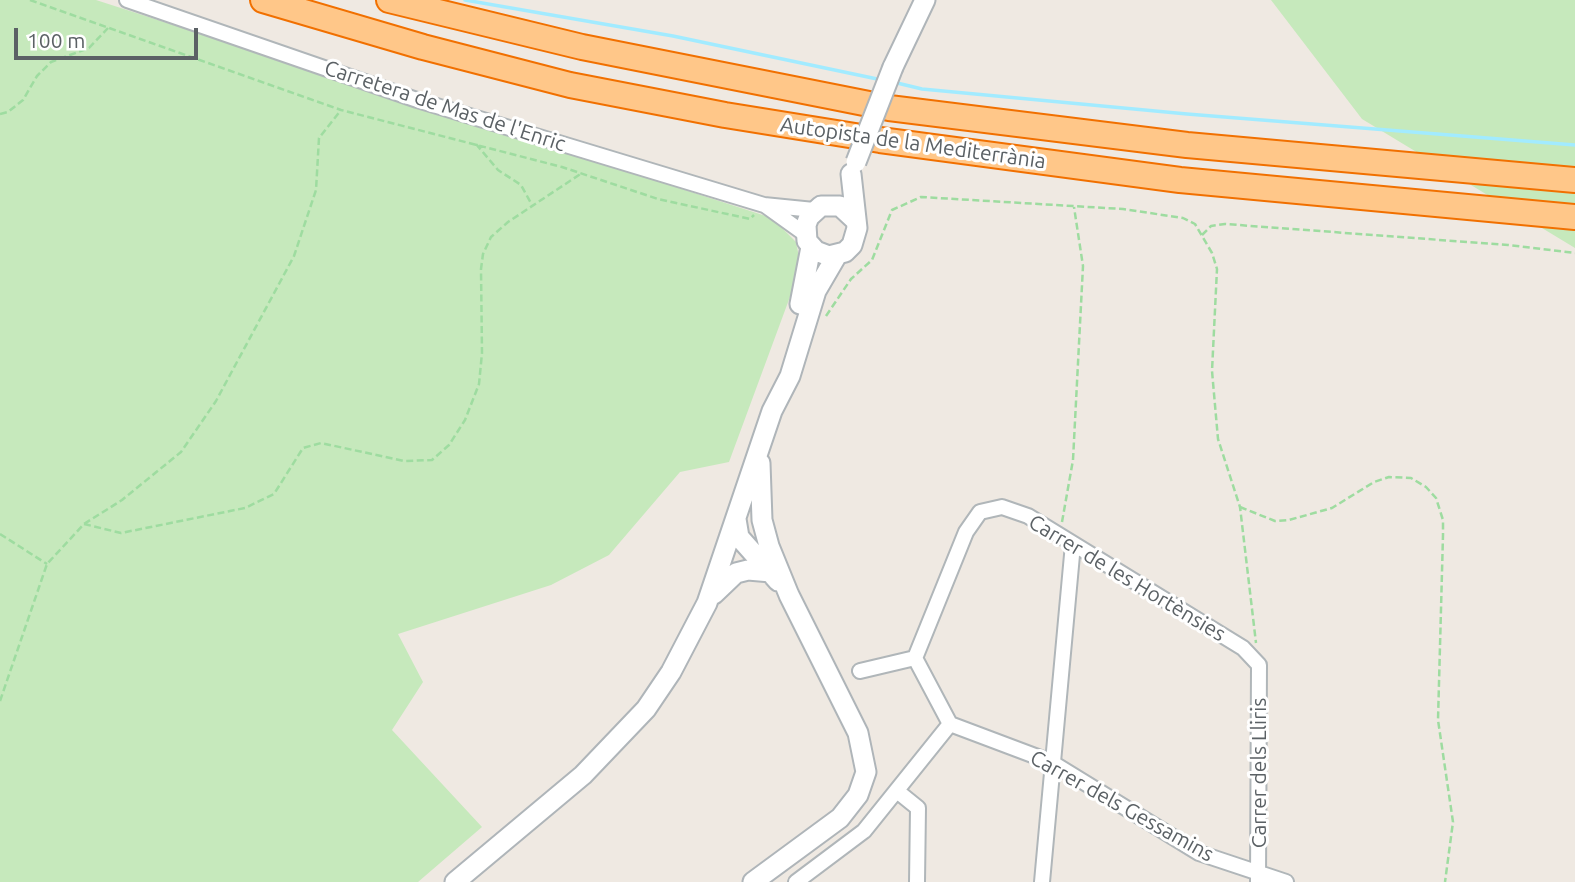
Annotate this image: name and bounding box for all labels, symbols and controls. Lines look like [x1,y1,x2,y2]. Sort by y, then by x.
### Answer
scale bar [18,14,201,58]
text: 100 m [27,28,85,52]
street label: Carretera de Mas de l'Enric [321,55,569,157]
street label: Autopista de la Mediterrània [779,112,1047,174]
street label: Carrer de les Hortènsies [1024,509,1230,647]
street label: Carrer dels Lliris [1246,698,1272,848]
street label: Carrer dels Gessamins [1026,745,1218,867]

